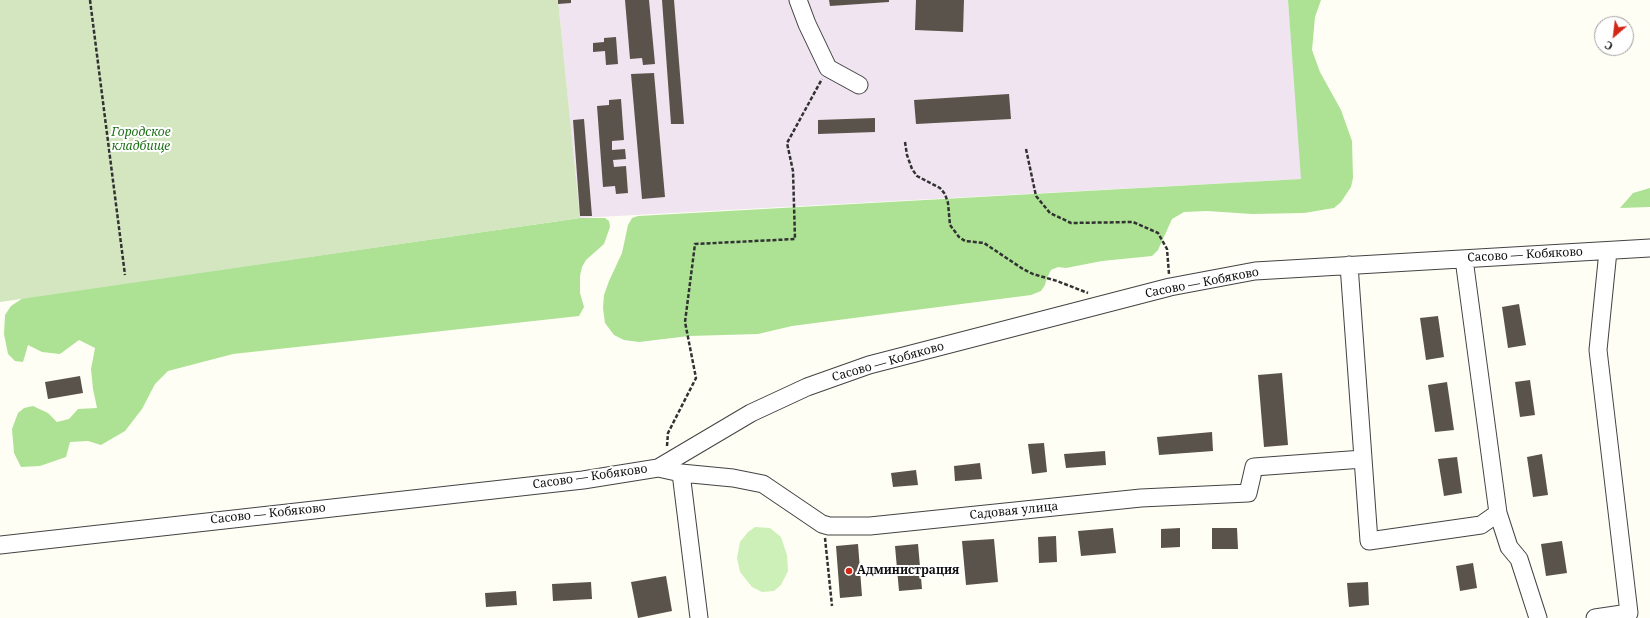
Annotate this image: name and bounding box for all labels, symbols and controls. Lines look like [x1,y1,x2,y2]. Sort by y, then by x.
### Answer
north arrow [1594,16,1634,56]
text: С [1602,38,1615,54]
park label: Городское кладбище [111,126,171,154]
street label: Сасово — Кобяково [1467,245,1583,265]
street label: Сасово — Кобяково [1144,265,1260,301]
street label: Сасово — Кобяково [830,339,946,385]
street label: Сасово — Кобяково [532,462,648,492]
street label: Садовая улица [969,499,1059,523]
street label: Сасово — Кобяково [210,501,326,527]
place label: Администрация [857,564,959,578]
marker: Администрация [844,566,854,576]

